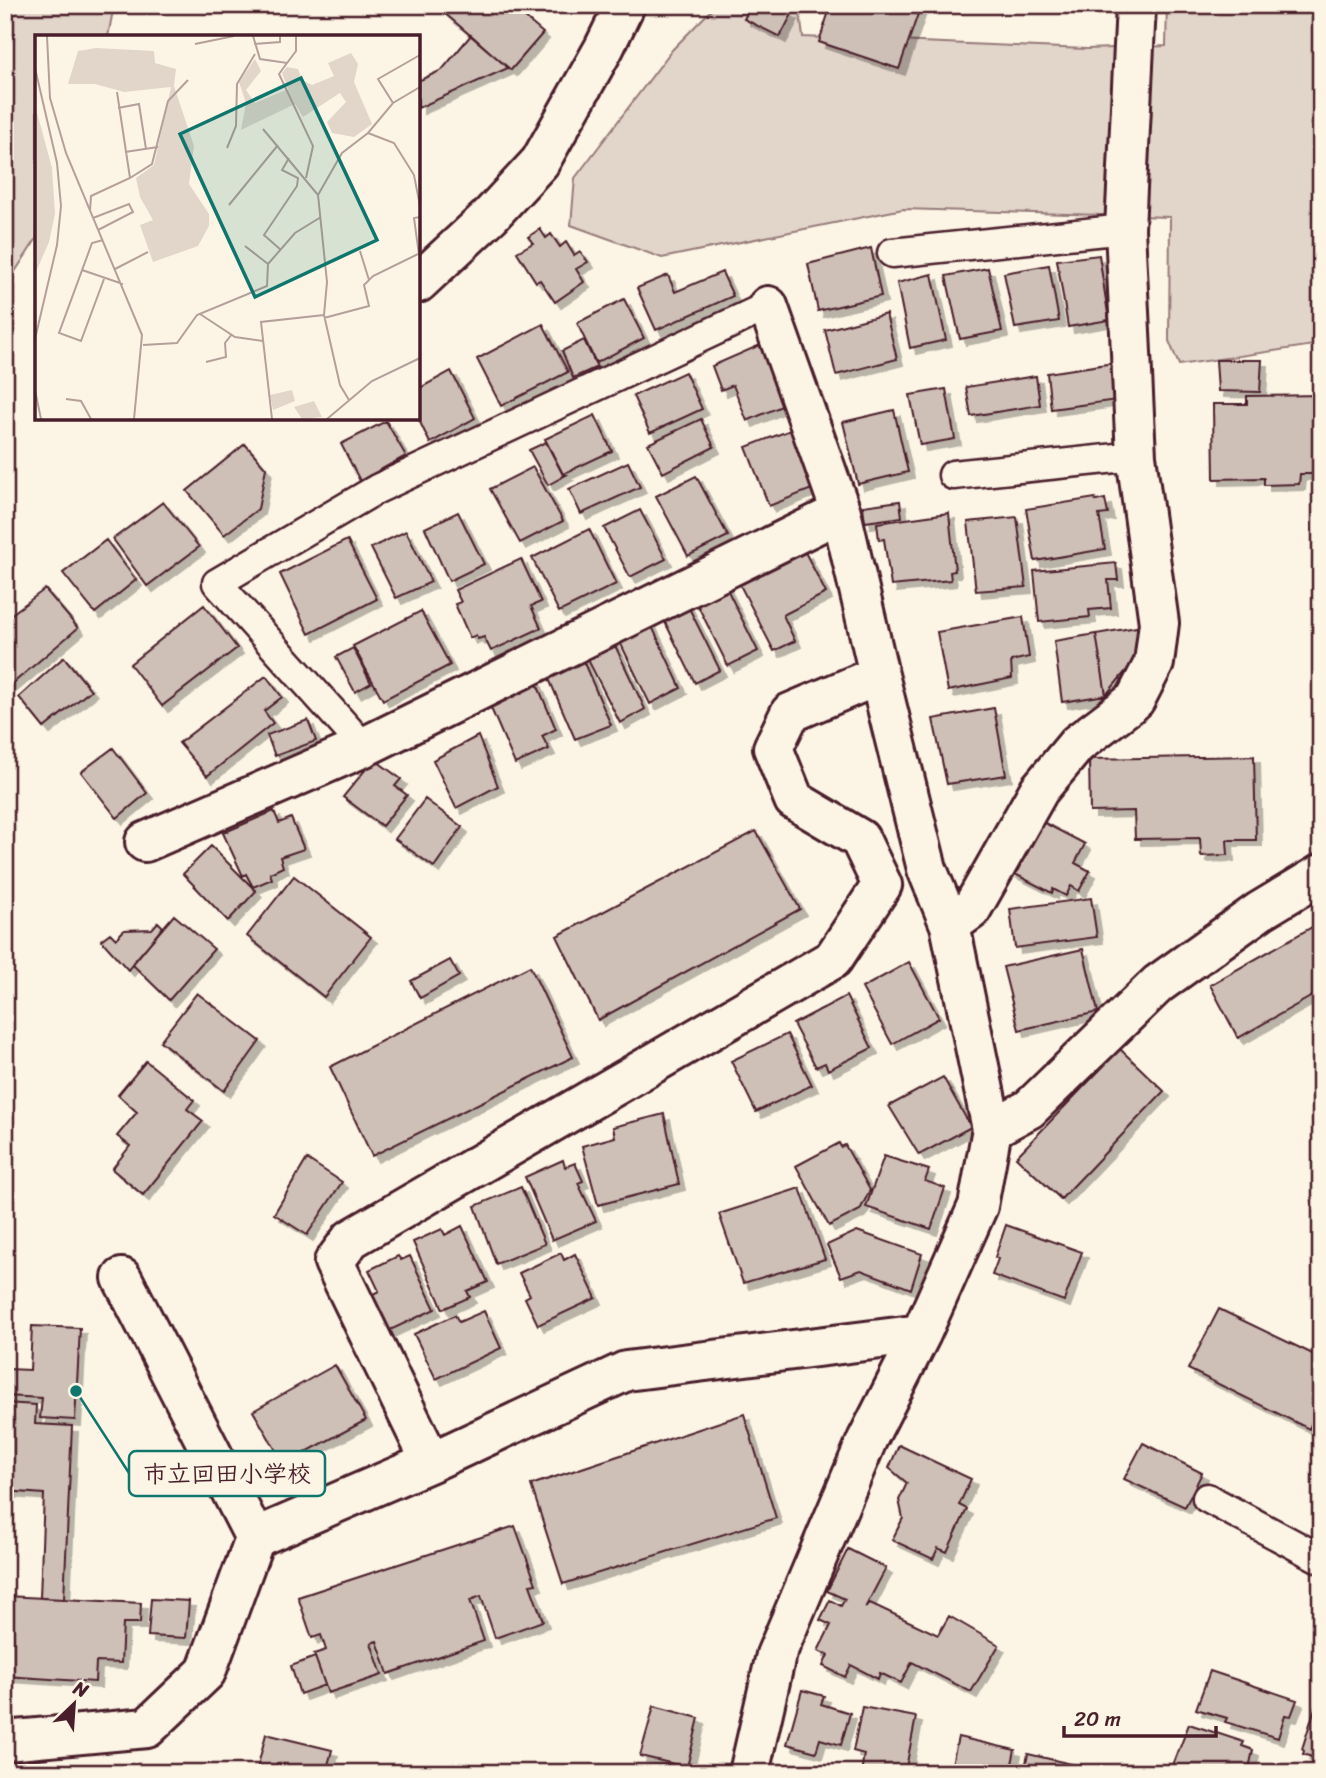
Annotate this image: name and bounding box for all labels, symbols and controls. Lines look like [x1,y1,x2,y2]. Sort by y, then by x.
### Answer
inset map [35,35,420,420]
callout: 市立回田小学校 [129,1451,325,1496]
text: 市立回田小学校 [143,1453,311,1495]
north arrow [38,1670,108,1740]
text: N [67,1671,95,1707]
scale bar [1064,1694,1216,1738]
text: 20 m [1074,1700,1121,1738]

